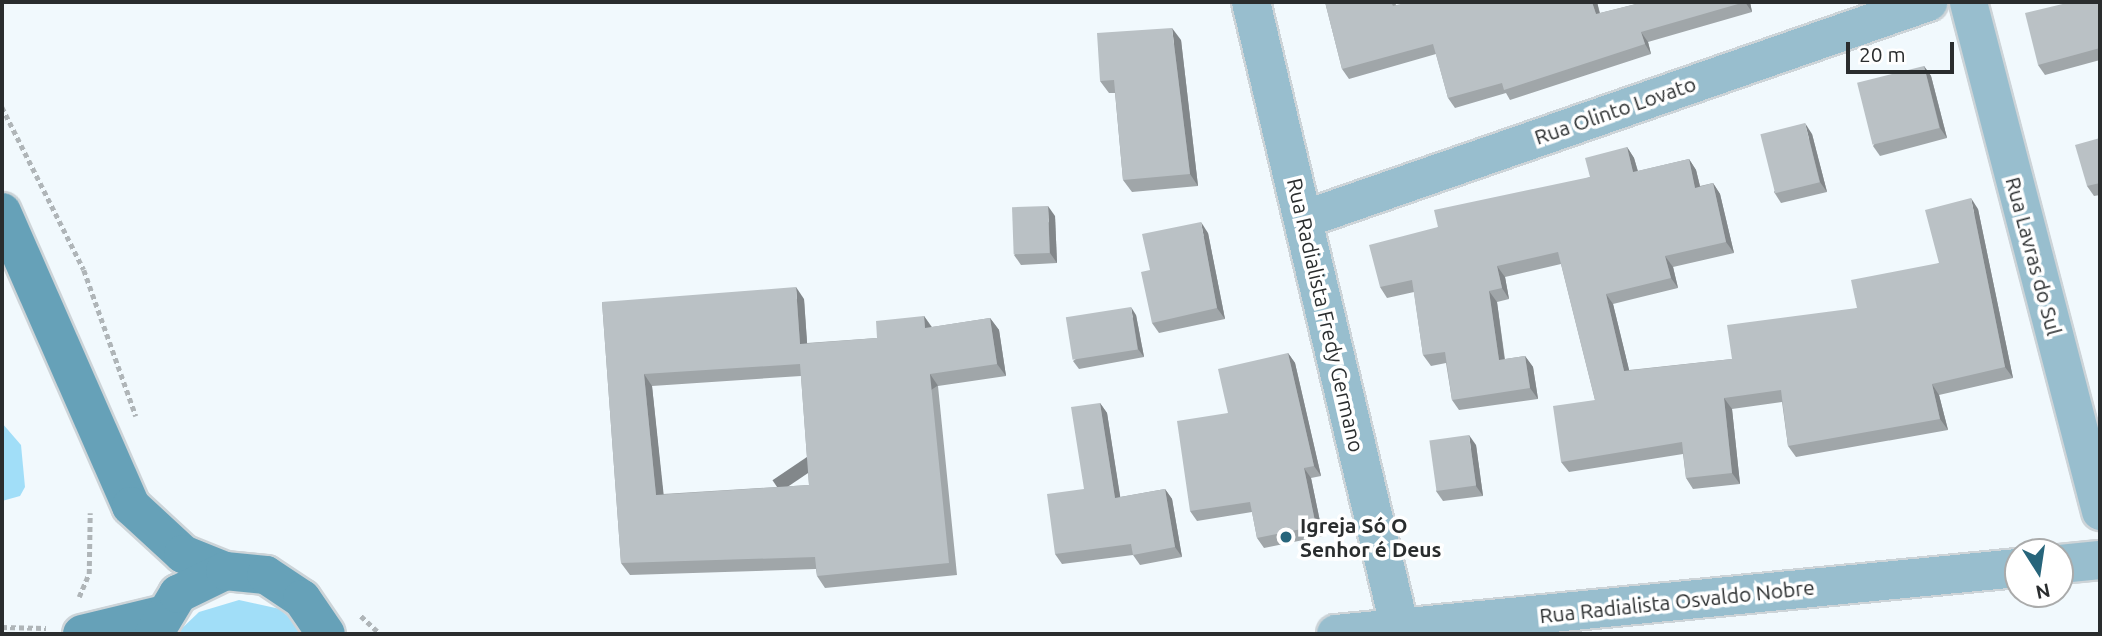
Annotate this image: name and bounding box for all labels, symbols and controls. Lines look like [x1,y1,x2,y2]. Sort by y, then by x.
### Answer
scale bar [1850,28,1958,72]
text: 20 m [1859,42,1906,66]
street label: Rua Olinto Lovato [1531,71,1699,149]
street label: Rua Lavras do Sul [2001,174,2067,338]
street label: Rua Radialista Fredy Germano [1282,176,1370,454]
place label: Igreja Só O Senhor é Deus [1300,512,1442,562]
marker: Igreja Só O Senhor é Deus [1278,529,1294,545]
north arrow [2004,538,2074,608]
street label: Rua Radialista Osvaldo Nobre [1538,574,1816,628]
text: N [2034,579,2052,604]

